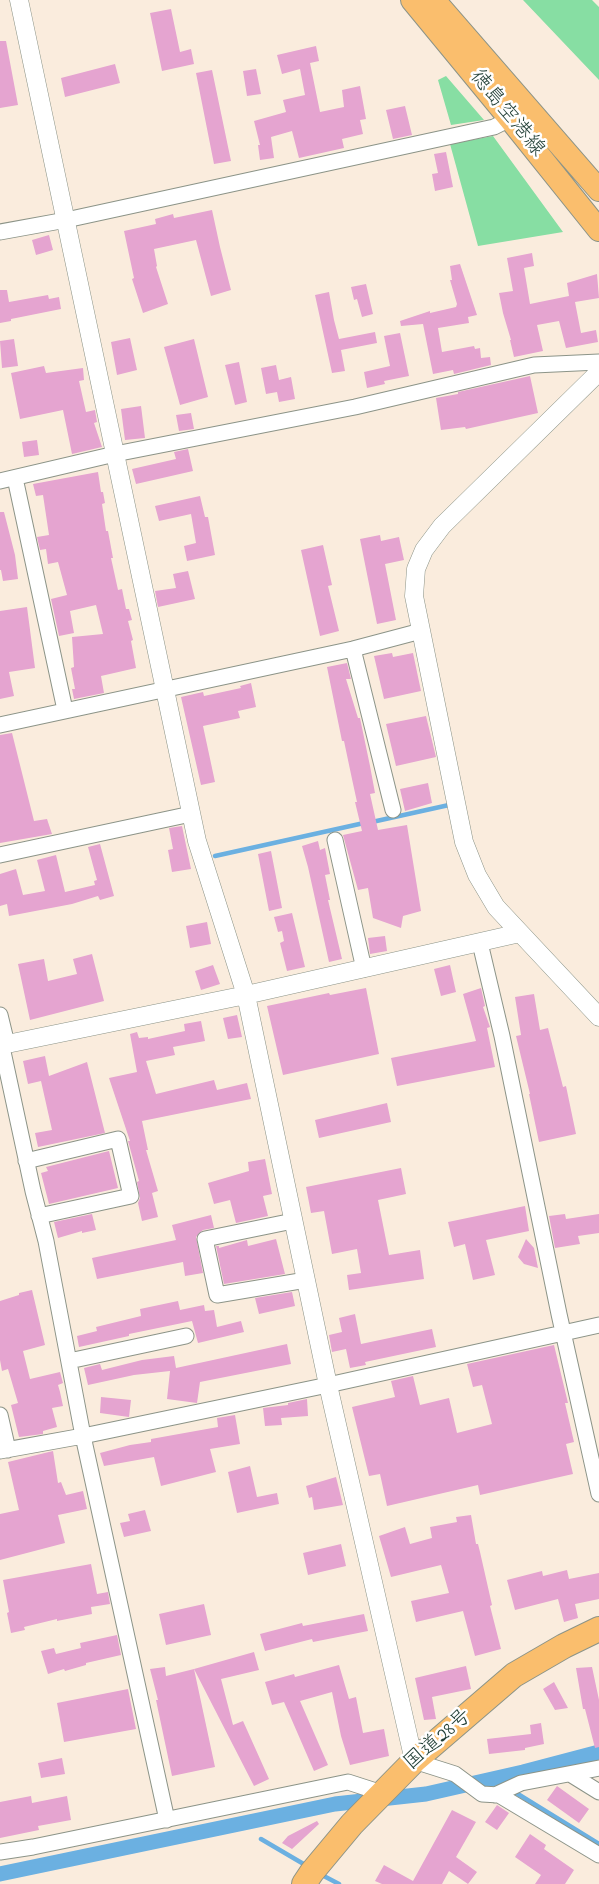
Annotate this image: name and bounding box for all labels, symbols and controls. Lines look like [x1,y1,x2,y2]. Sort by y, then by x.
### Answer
street label: 徳島空港線 [463,65,549,163]
street label: 国道28号 [400,1705,478,1777]

